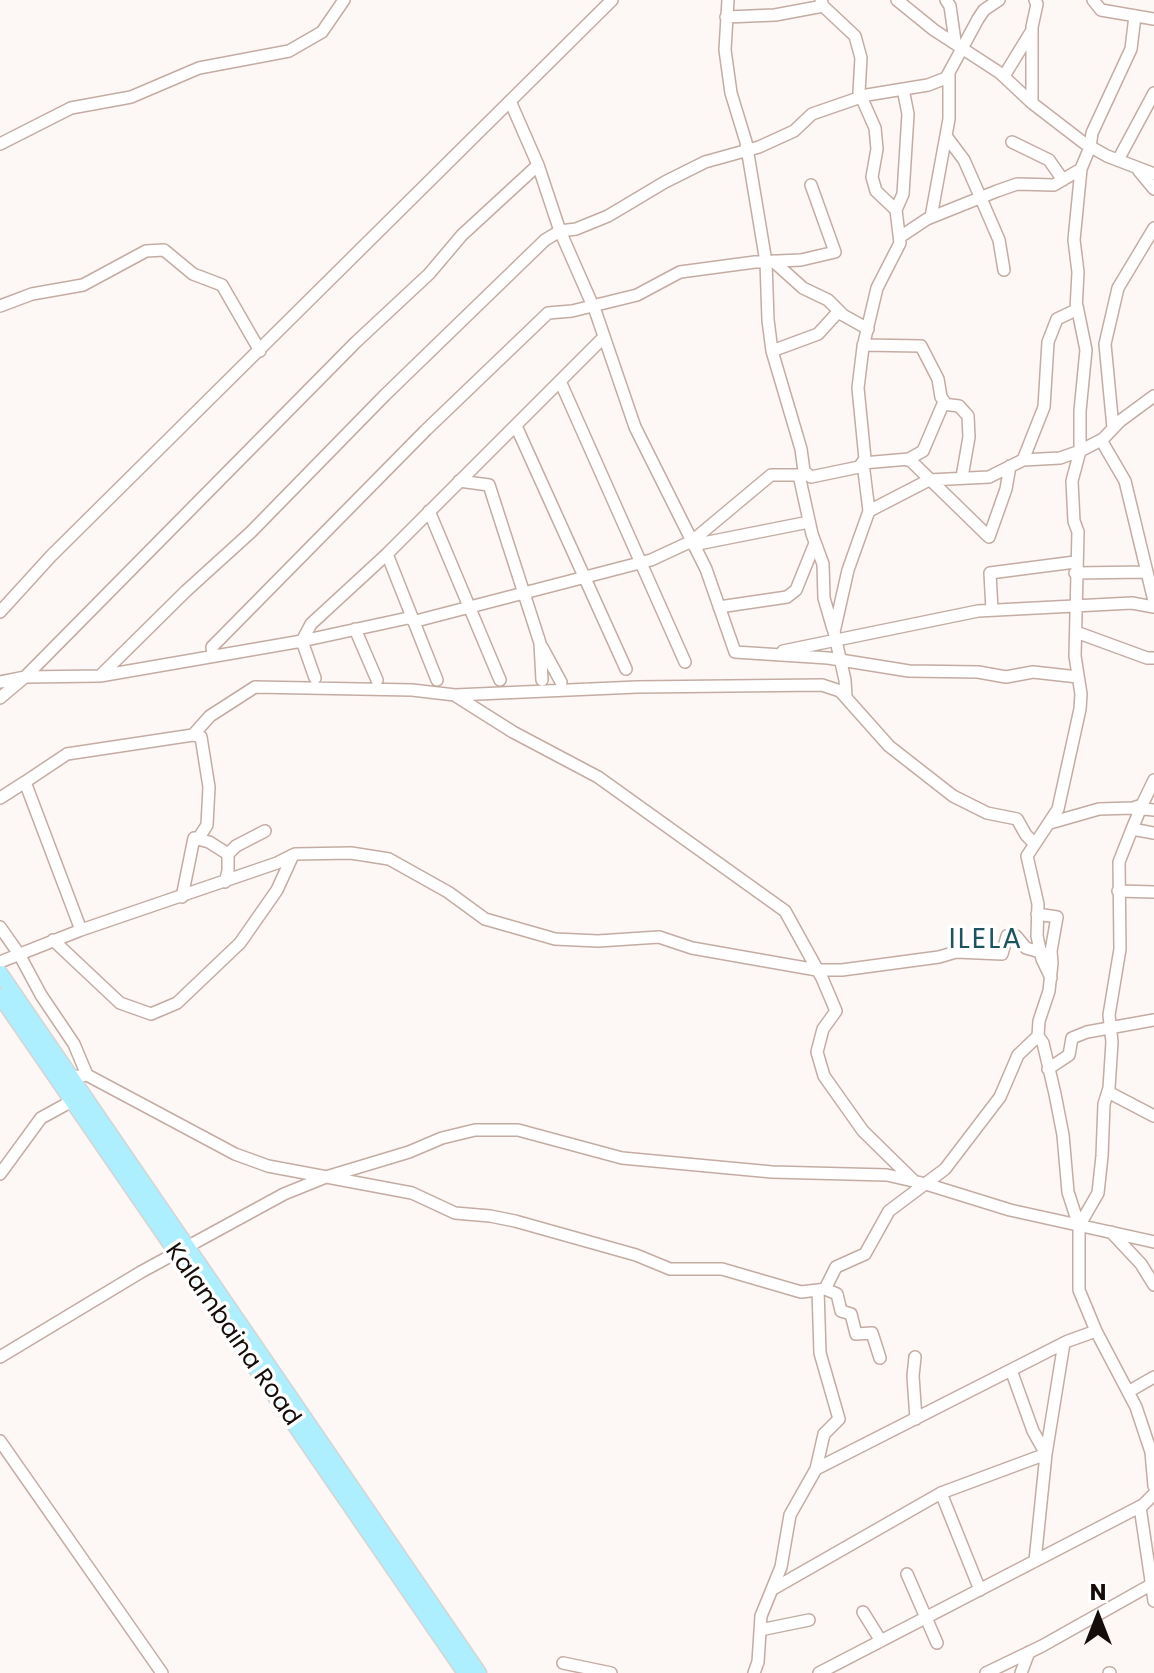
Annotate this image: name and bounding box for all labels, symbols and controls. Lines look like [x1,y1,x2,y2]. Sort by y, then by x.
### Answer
district label: ILELA [949,924,1023,958]
street label: Kalambaina Road [158,1238,306,1432]
north arrow [1058,1577,1138,1657]
text: N [1090,1577,1106,1608]

